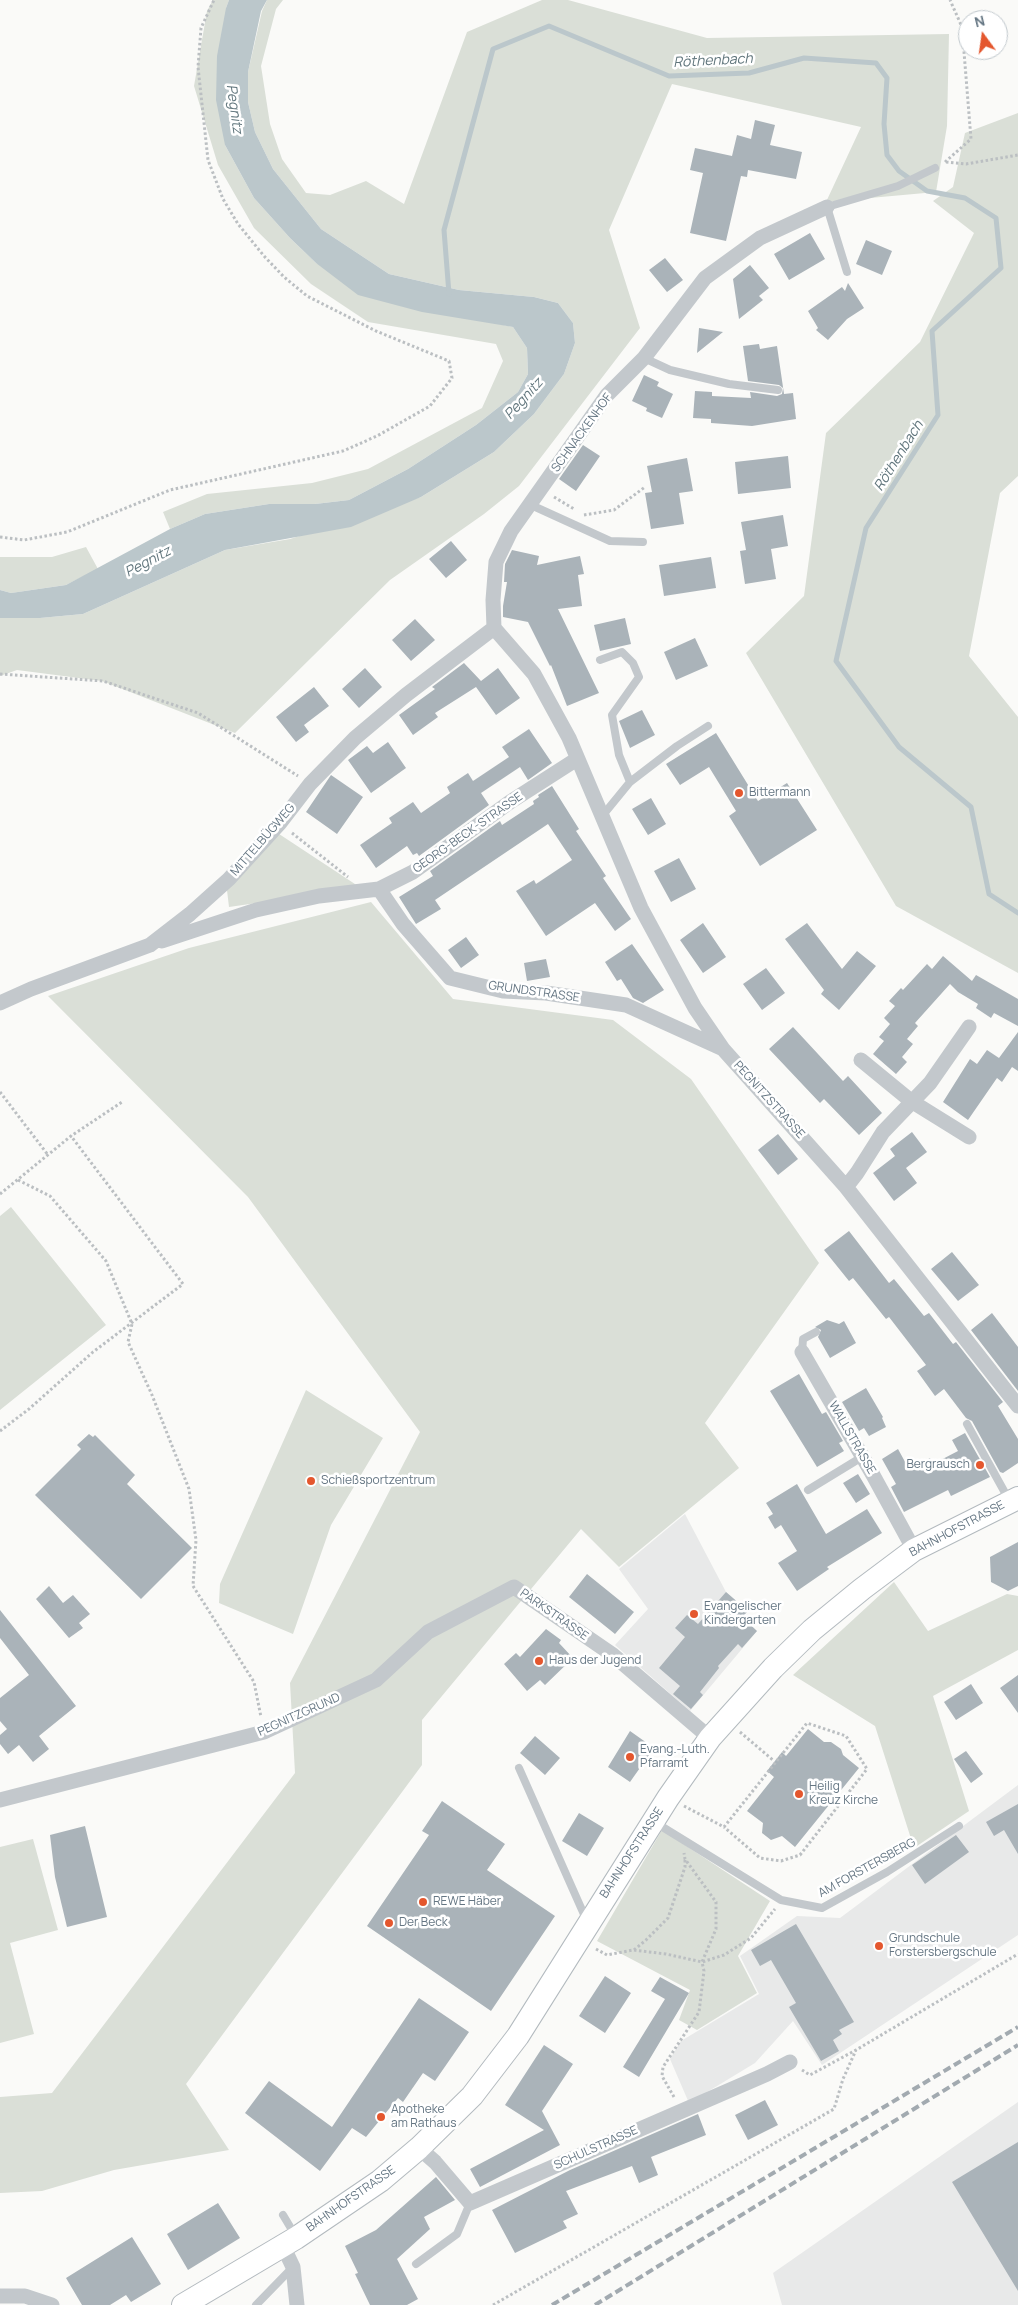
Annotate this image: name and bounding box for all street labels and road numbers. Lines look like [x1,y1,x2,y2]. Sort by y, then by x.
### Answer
street label: SCHNACKENHOF [549,391,615,475]
street label: GEORG-BECK-STRASSE [410,790,526,876]
street label: MITTELBÜGWEG [228,801,298,879]
street label: GRUNDSTRASSE [487,978,581,1006]
street label: PEGNITZSTRASSE [731,1058,807,1142]
street label: WALLSTRASSE [825,1399,879,1477]
street label: BAHNHOFSTRASSE [907,1498,1007,1560]
street label: PARKSTRASSE [517,1586,591,1644]
street label: PEGNITZGRUND [256,1690,342,1740]
street label: BAHNHOFSTRASSE [597,1805,667,1901]
street label: AM FORSTERSBERG [816,1835,918,1901]
street label: SCHULSTRASSE [552,2123,640,2173]
street label: BAHNHOFSTRASSE [304,2163,398,2235]

